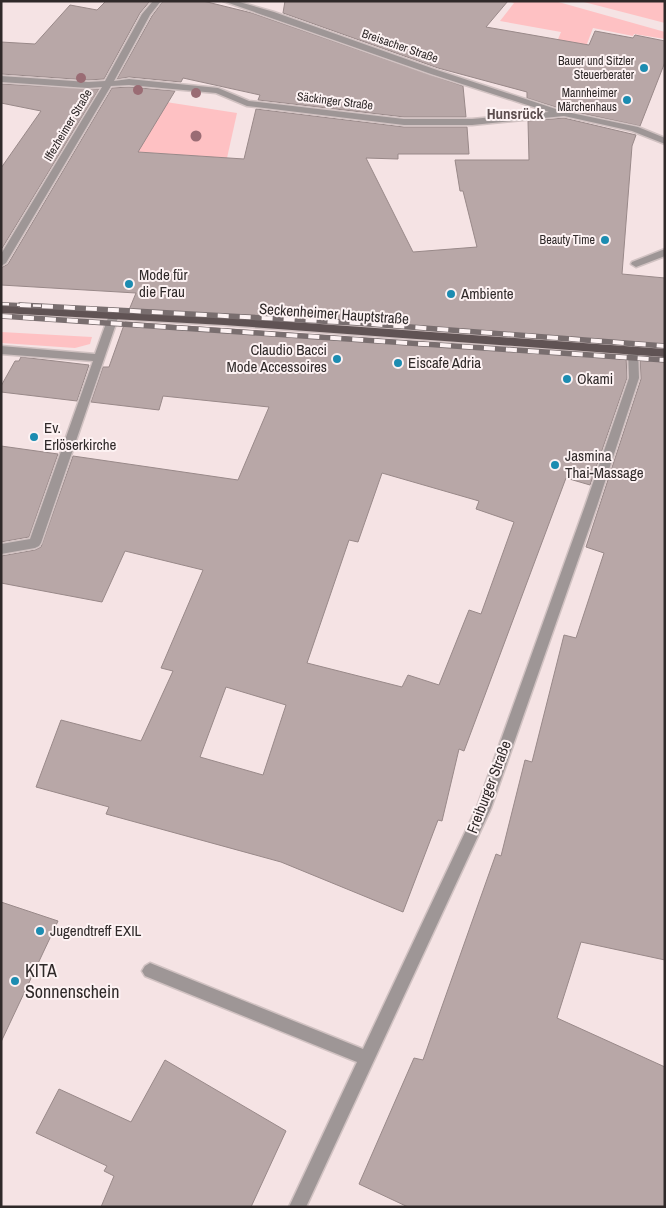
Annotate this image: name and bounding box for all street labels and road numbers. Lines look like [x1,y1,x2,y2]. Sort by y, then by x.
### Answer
street label: Breisacher Straße [360,25,440,67]
street label: Iffezheimer Straße [40,86,96,164]
street label: Säckinger Straße [296,88,374,114]
street label: Seckenheimer Hauptstraße [258,298,410,329]
street label: Freiburger Straße [461,737,516,836]

